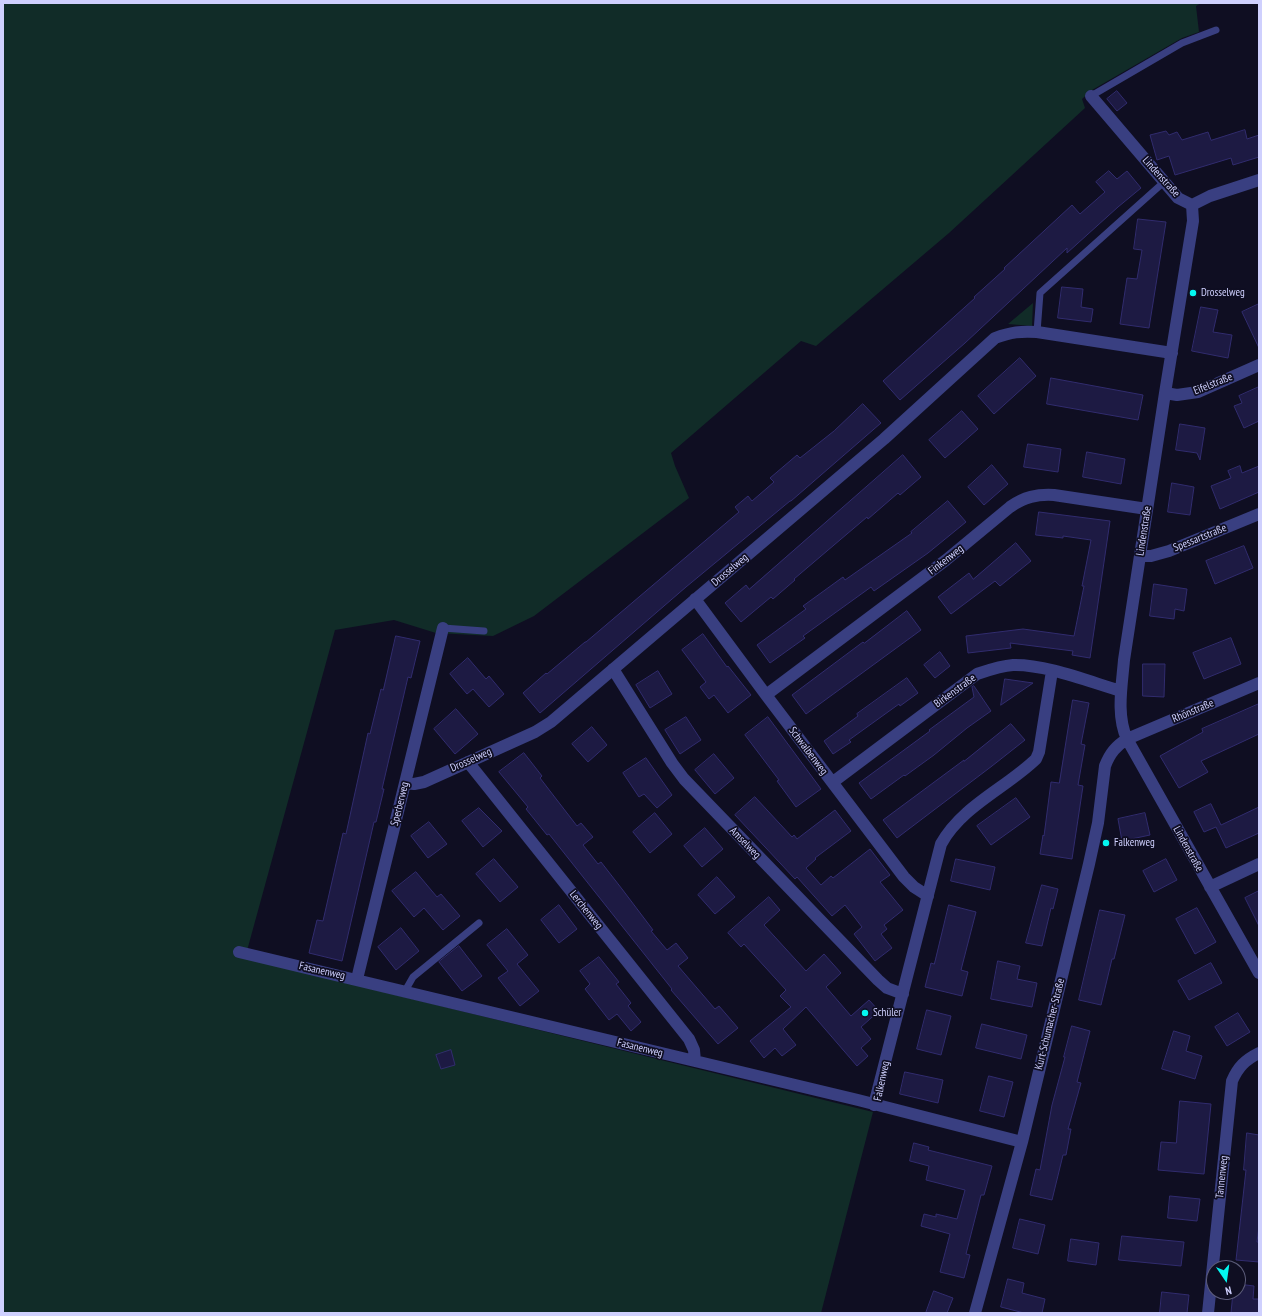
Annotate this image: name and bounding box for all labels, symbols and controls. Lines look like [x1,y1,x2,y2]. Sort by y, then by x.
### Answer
street label: Lindenstraße [1139,154,1183,200]
place label: Drosselweg [1201,286,1245,300]
marker: Drosselweg [1188,288,1198,298]
street label: Eifelstraße [1192,370,1234,398]
street label: Lindenstraße [1134,505,1154,557]
street label: Spessartstraße [1171,521,1229,555]
street label: Finkenweg [926,542,966,578]
street label: Drosselweg [709,551,751,589]
street label: Birkenstraße [932,672,978,710]
street label: Rhönstraße [1170,696,1216,726]
street label: Schwalbenweg [786,724,830,778]
street label: Drosselweg [448,745,494,775]
street label: Sperberweg [388,781,412,827]
street label: Amselweg [727,824,763,862]
street label: Lindenstraße [1170,824,1206,874]
place label: Falkenweg [1114,836,1155,850]
marker: Falkenweg [1101,838,1111,848]
street label: Lerchenweg [567,888,605,932]
street label: Fasanenweg [298,959,346,983]
street label: Kurt-Schumacher-Straße [1032,977,1068,1071]
place label: Schüler [873,1006,901,1020]
marker: Schüler [860,1008,870,1018]
street label: Fasanenweg [616,1036,664,1060]
street label: Falkenweg [871,1060,893,1102]
street label: Tannenweg [1213,1155,1231,1199]
north arrow [1206,1260,1246,1300]
text: N [1224,1283,1233,1298]

